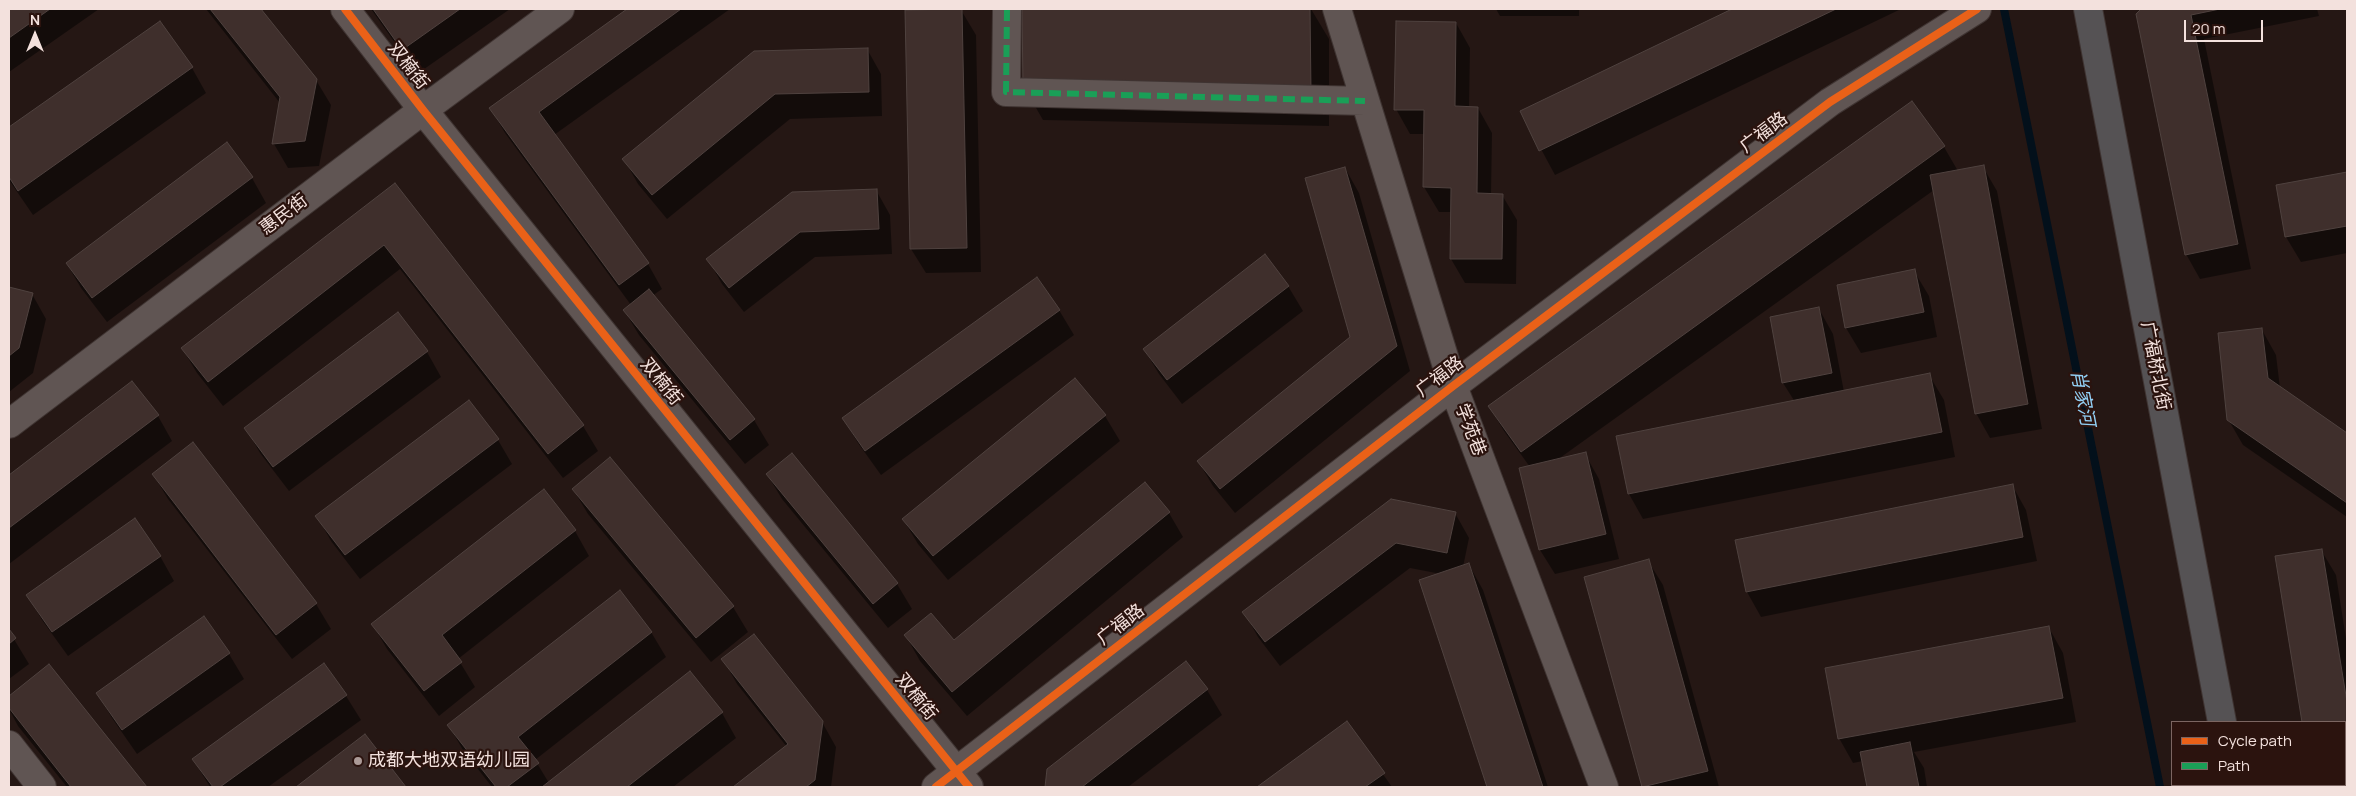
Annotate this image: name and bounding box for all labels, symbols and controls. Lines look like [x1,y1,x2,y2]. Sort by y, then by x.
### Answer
north arrow [10,10,60,60]
text: N [30,10,40,29]
scale bar [2186,10,2265,42]
text: 20 m [2192,18,2225,39]
street label: 双楠街 [383,38,433,94]
street label: 广福路 [1736,108,1792,158]
street label: 惠民街 [256,190,312,240]
street label: 广福桥北街 [2136,320,2174,412]
street label: 广福路 [1412,352,1468,402]
street label: 双楠街 [636,354,686,410]
water label: 肖家河 [2065,368,2099,428]
street label: 学苑巷 [1450,401,1490,459]
street label: 广福路 [1093,600,1149,650]
street label: 双楠街 [891,669,941,725]
legend [2171,721,2346,786]
text: Cycle path [2218,730,2292,751]
place label: 成都大地双语幼儿园 [368,750,530,772]
marker: 成都大地双语幼儿园 [352,755,364,767]
text: Path [2218,755,2250,776]

